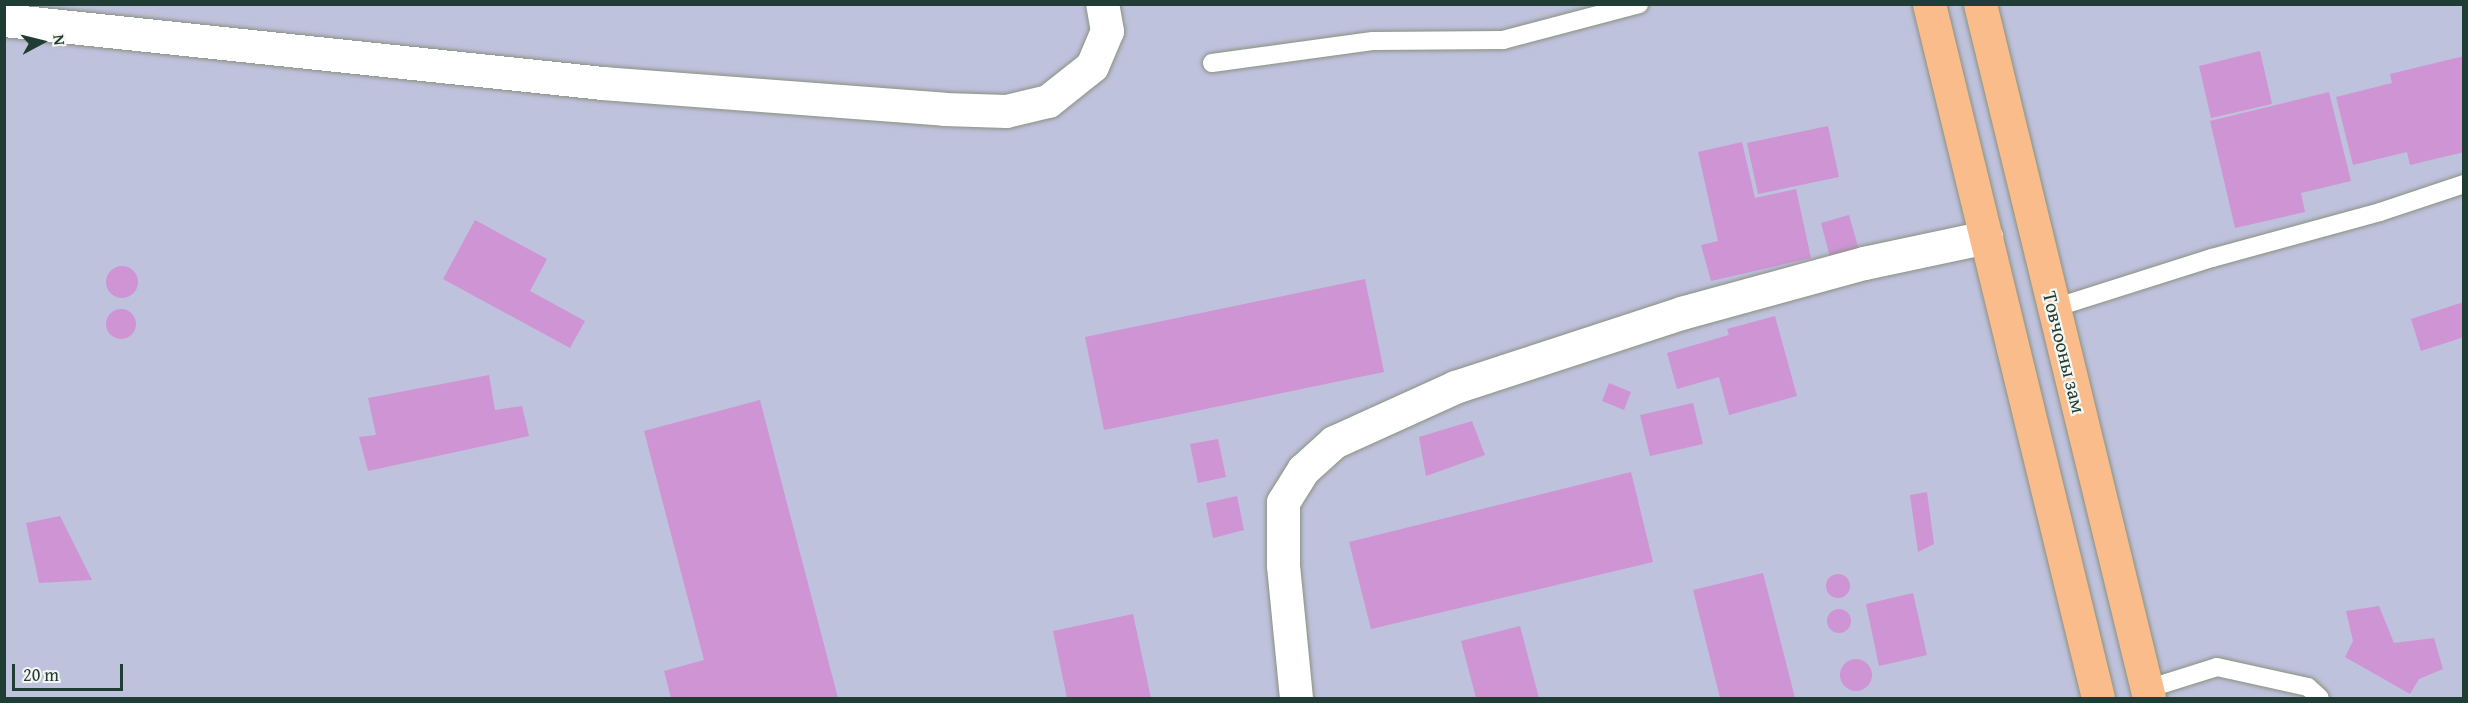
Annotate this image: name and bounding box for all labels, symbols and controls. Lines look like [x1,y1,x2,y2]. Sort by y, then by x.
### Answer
north arrow [12,12,72,72]
text: N [47,33,72,47]
street label: Товчооны зам [2038,289,2092,415]
scale bar [15,652,126,690]
text: 20 m [23,661,59,688]

